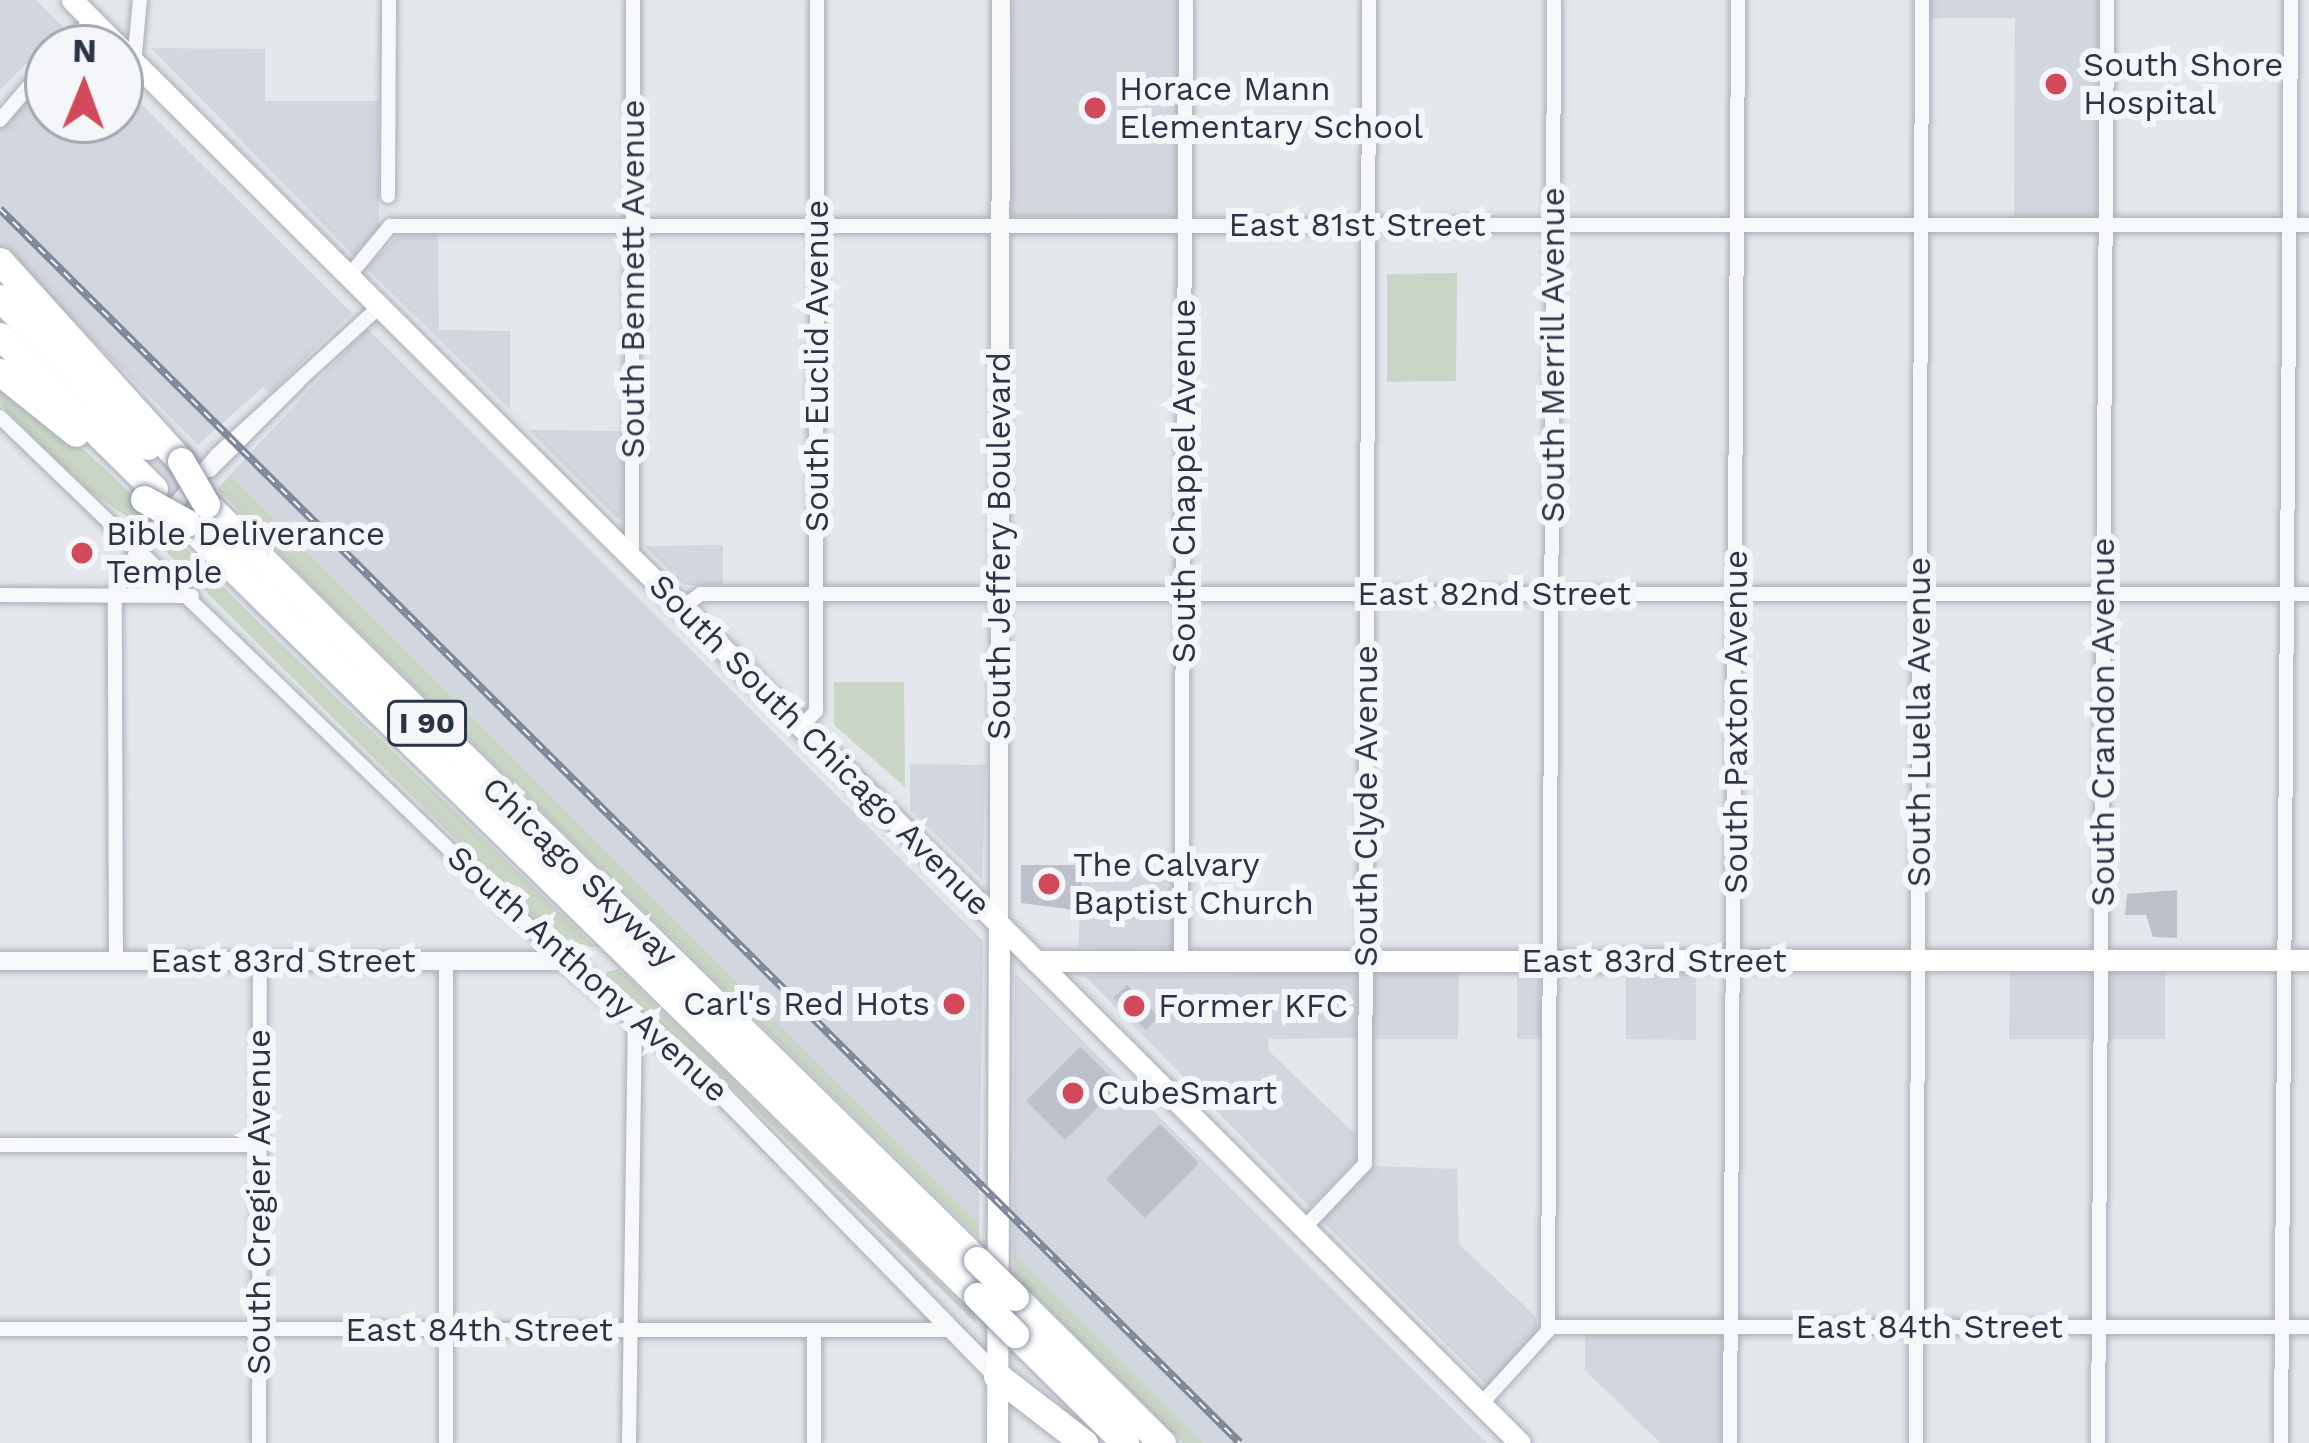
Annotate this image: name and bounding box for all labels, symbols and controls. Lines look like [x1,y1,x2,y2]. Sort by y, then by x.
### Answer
north arrow [24,24,144,144]
text: N [72,31,97,70]
place label: South Shore Hospital [2083,45,2283,123]
marker: South Shore Hospital [2040,68,2072,100]
place label: Horace Mann Elementary School [1119,69,1424,147]
marker: Horace Mann Elementary School [1082,95,1108,121]
street label: South Bennett Avenue [613,99,653,459]
street label: South Merrill Avenue [1533,186,1573,524]
street label: South Euclid Avenue [797,199,837,533]
street label: East 81st Street [1228,205,1486,245]
street label: South Chappel Avenue [1164,297,1204,665]
street label: South Jeffery Boulevard [979,351,1019,741]
place label: Bible Deliverance Temple [106,514,385,592]
street label: South Crandon Avenue [2083,537,2123,907]
marker: Bible Deliverance Temple [69,540,95,566]
street label: South Paxton Avenue [1716,549,1756,895]
street label: South Luella Avenue [1899,556,1939,888]
street label: South South Chicago Avenue [641,566,999,924]
street label: East 82nd Street [1357,574,1631,614]
street label: South Clyde Avenue [1346,644,1386,968]
road number: I 90 [385,699,469,747]
street label: Chicago Skyway [474,769,686,975]
street label: South Anthony Avenue [438,836,738,1112]
place label: The Calvary Baptist Church [1073,845,1314,923]
marker: The Calvary Baptist Church [1036,871,1062,897]
street label: East 83rd Street [150,941,416,981]
street label: East 83rd Street [1521,941,1787,981]
place label: Carl's Red Hots [683,984,930,1024]
place label: Former KFC [1158,986,1349,1026]
marker: Carl's Red Hots [941,991,967,1017]
marker: Former KFC [1121,993,1147,1019]
street label: South Cregier Avenue [239,1028,279,1376]
place label: CubeSmart [1097,1073,1277,1113]
marker: CubeSmart [1060,1080,1086,1106]
street label: East 84th Street [1795,1307,2063,1347]
street label: East 84th Street [345,1310,613,1350]

